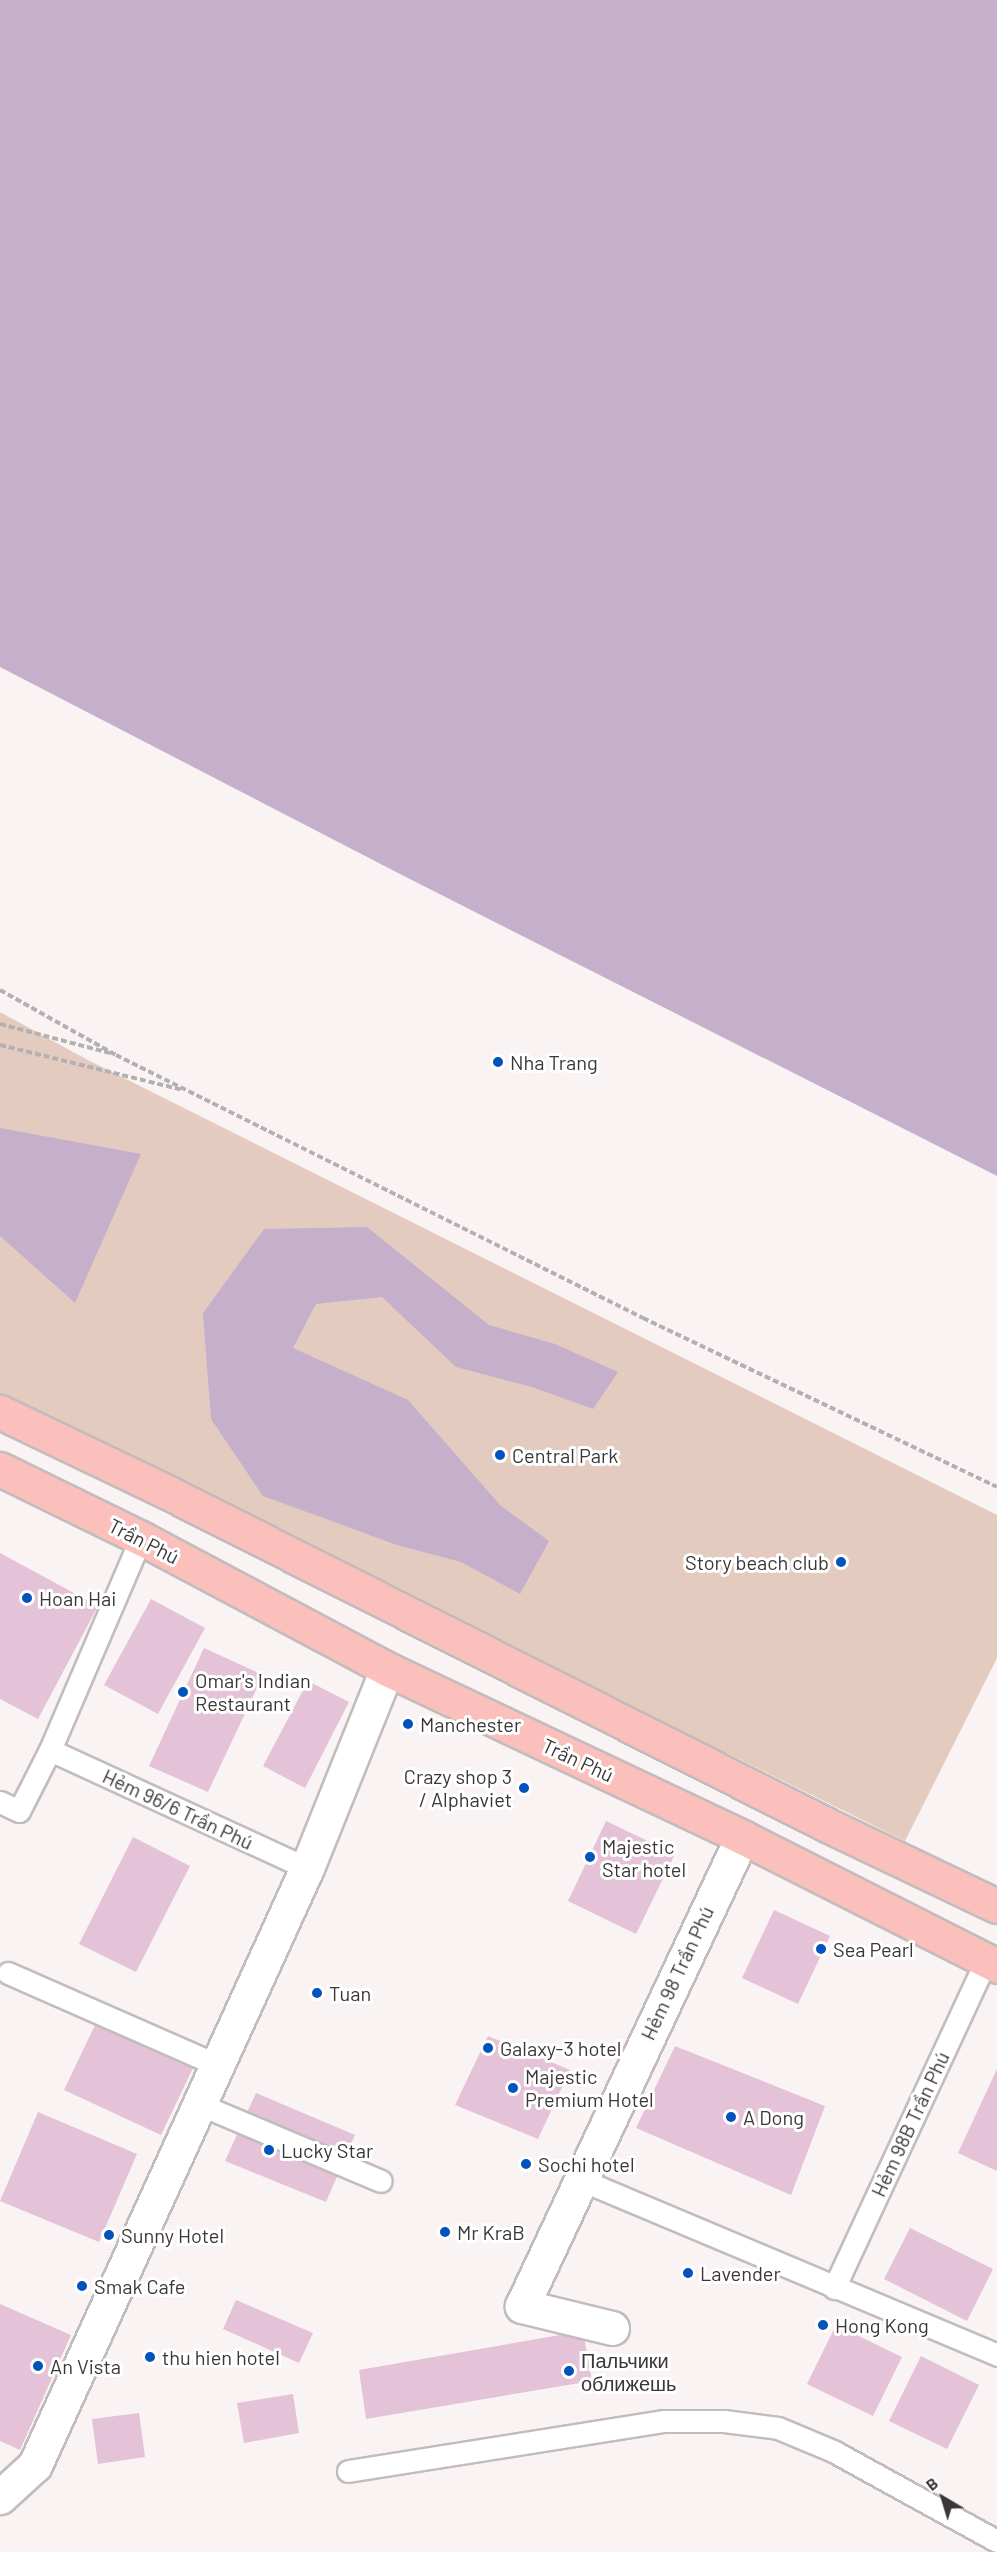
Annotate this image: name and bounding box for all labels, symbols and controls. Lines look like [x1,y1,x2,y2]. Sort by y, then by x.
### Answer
place label: Nha Trang [510,1050,598,1074]
marker: Nha Trang [491,1055,505,1069]
place label: Central Park [512,1443,618,1467]
marker: Central Park [493,1448,507,1462]
street label: Trần Phú [105,1513,183,1569]
place label: Story beach club [685,1550,829,1574]
marker: Story beach club [834,1555,848,1569]
place label: Hoan Hai [39,1586,116,1610]
marker: Hoan Hai [20,1591,34,1605]
place label: Omar's Indian Restaurant [195,1668,311,1715]
marker: Omar's Indian Restaurant [176,1685,190,1699]
place label: Manchester [420,1712,521,1736]
marker: Manchester [401,1717,415,1731]
street label: Trần Phú [539,1733,617,1787]
street label: Hẻm 96/6 Trần Phú [99,1764,257,1854]
place label: Crazy shop 3 / Alphaviet [404,1764,512,1811]
marker: Crazy shop 3 / Alphaviet [517,1781,531,1795]
place label: Majestic Star hotel [602,1834,686,1881]
marker: Majestic Star hotel [583,1850,597,1864]
street label: Hẻm 98 Trần Phú [635,1902,719,2044]
place label: Sea Pearl [833,1937,914,1961]
marker: Sea Pearl [814,1942,828,1956]
place label: Tuan [329,1981,371,2005]
marker: Tuan [310,1986,324,2000]
place label: Galaxy-3 hotel [500,2036,621,2060]
marker: Galaxy-3 hotel [481,2041,495,2055]
street label: Hẻm 98B Trần Phú [866,2048,954,2200]
place label: Majestic Premium Hotel [525,2064,654,2111]
marker: Majestic Premium Hotel [506,2081,520,2095]
place label: A Dong [743,2105,804,2129]
marker: A Dong [724,2110,738,2124]
place label: Lucky Star [281,2138,373,2162]
marker: Lucky Star [262,2143,276,2157]
place label: Sochi hotel [538,2152,635,2176]
marker: Sochi hotel [519,2157,533,2171]
place label: Mr KraB [457,2220,525,2244]
place label: Sunny Hotel [121,2223,224,2247]
marker: Mr KraB [438,2225,452,2239]
marker: Sunny Hotel [102,2228,116,2242]
place label: Lavender [700,2261,781,2285]
marker: Lavender [681,2266,695,2280]
place label: Smak Cafe [94,2274,185,2298]
marker: Smak Cafe [75,2279,89,2293]
place label: Hong Kong [835,2313,929,2337]
marker: Hong Kong [816,2318,830,2332]
place label: thu hien hotel [162,2345,280,2369]
place label: Пальчики оближешь [581,2348,676,2395]
marker: thu hien hotel [143,2350,157,2364]
place label: An Vista [50,2354,121,2378]
marker: An Vista [31,2359,45,2373]
marker: Пальчики оближешь [562,2364,576,2378]
north arrow [913,2468,973,2528]
text: B [922,2473,941,2494]

